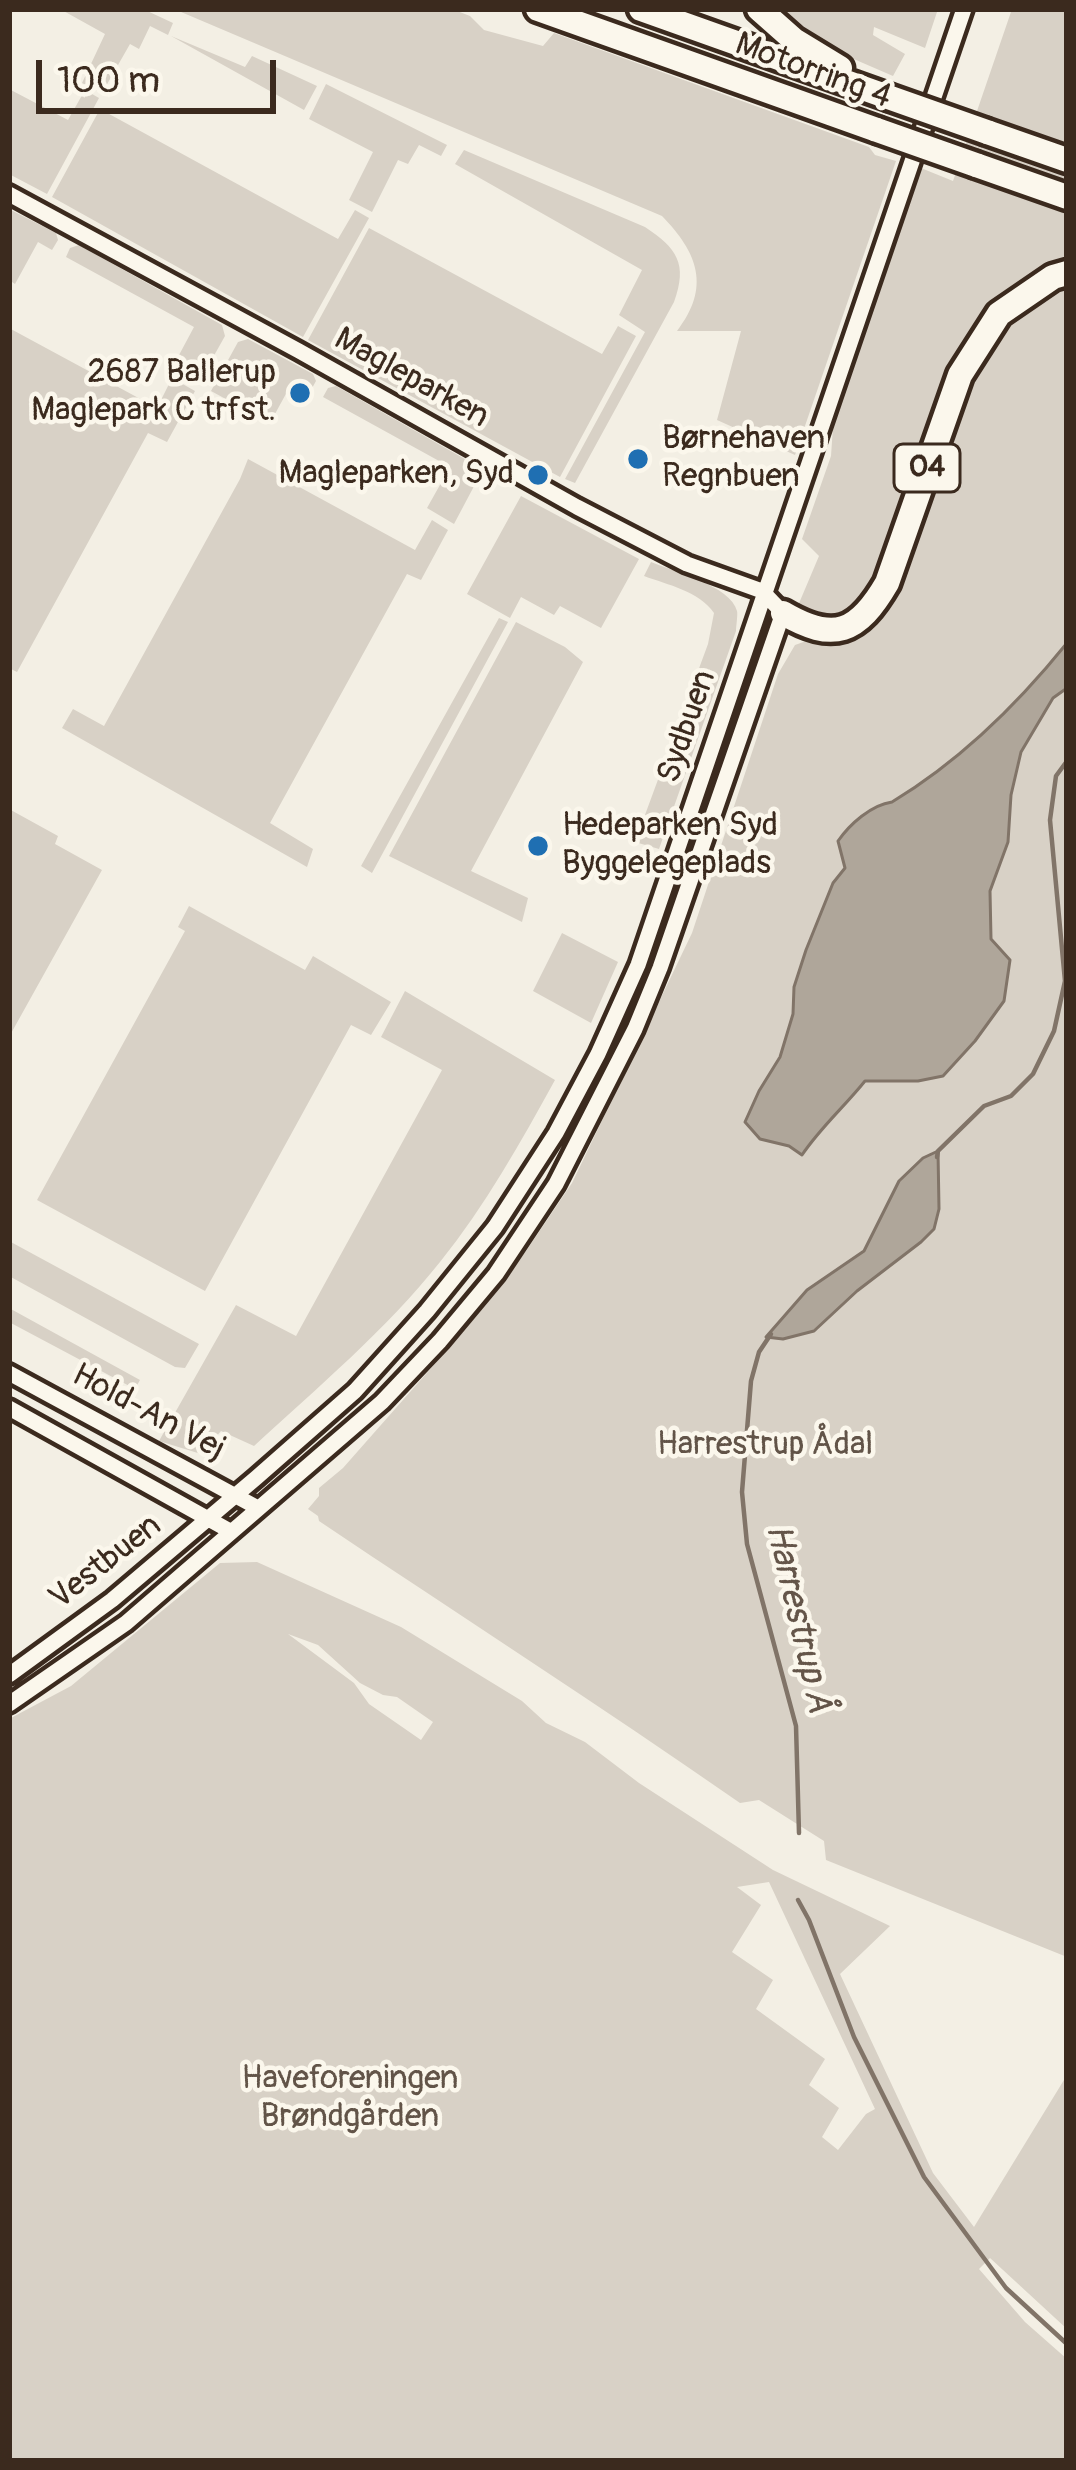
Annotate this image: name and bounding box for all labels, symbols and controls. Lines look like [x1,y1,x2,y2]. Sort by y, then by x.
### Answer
street label: Motorring 4 [730,25,896,119]
scale bar [42,36,282,110]
text: 100 m [57,58,160,103]
street label: Magleparken [327,320,495,438]
place label: 2687 Ballerup Maglepark C trfst. [31,354,276,432]
marker: 2687 Ballerup Maglepark C trfst. [287,380,313,406]
place label: Børnehaven Regnbuen [662,420,825,498]
road number: O4 [894,444,960,492]
marker: Børnehaven Regnbuen [625,446,651,472]
place label: Magleparken, Syd [278,455,514,495]
marker: Magleparken, Syd [525,462,551,488]
street label: Sydbuen [650,665,726,789]
place label: Hedeparken Syd Byggelegeplads [562,807,778,885]
marker: Hedeparken Syd Byggelegeplads [525,833,551,859]
street label: Hold-An Vej [65,1356,231,1470]
park label: Harrestrup Ådal [657,1426,873,1466]
street label: Vestbuen [42,1507,170,1619]
water label: Harrestrup Å [754,1520,840,1718]
park label: Haveforeningen Brøndgården [241,2060,459,2138]

